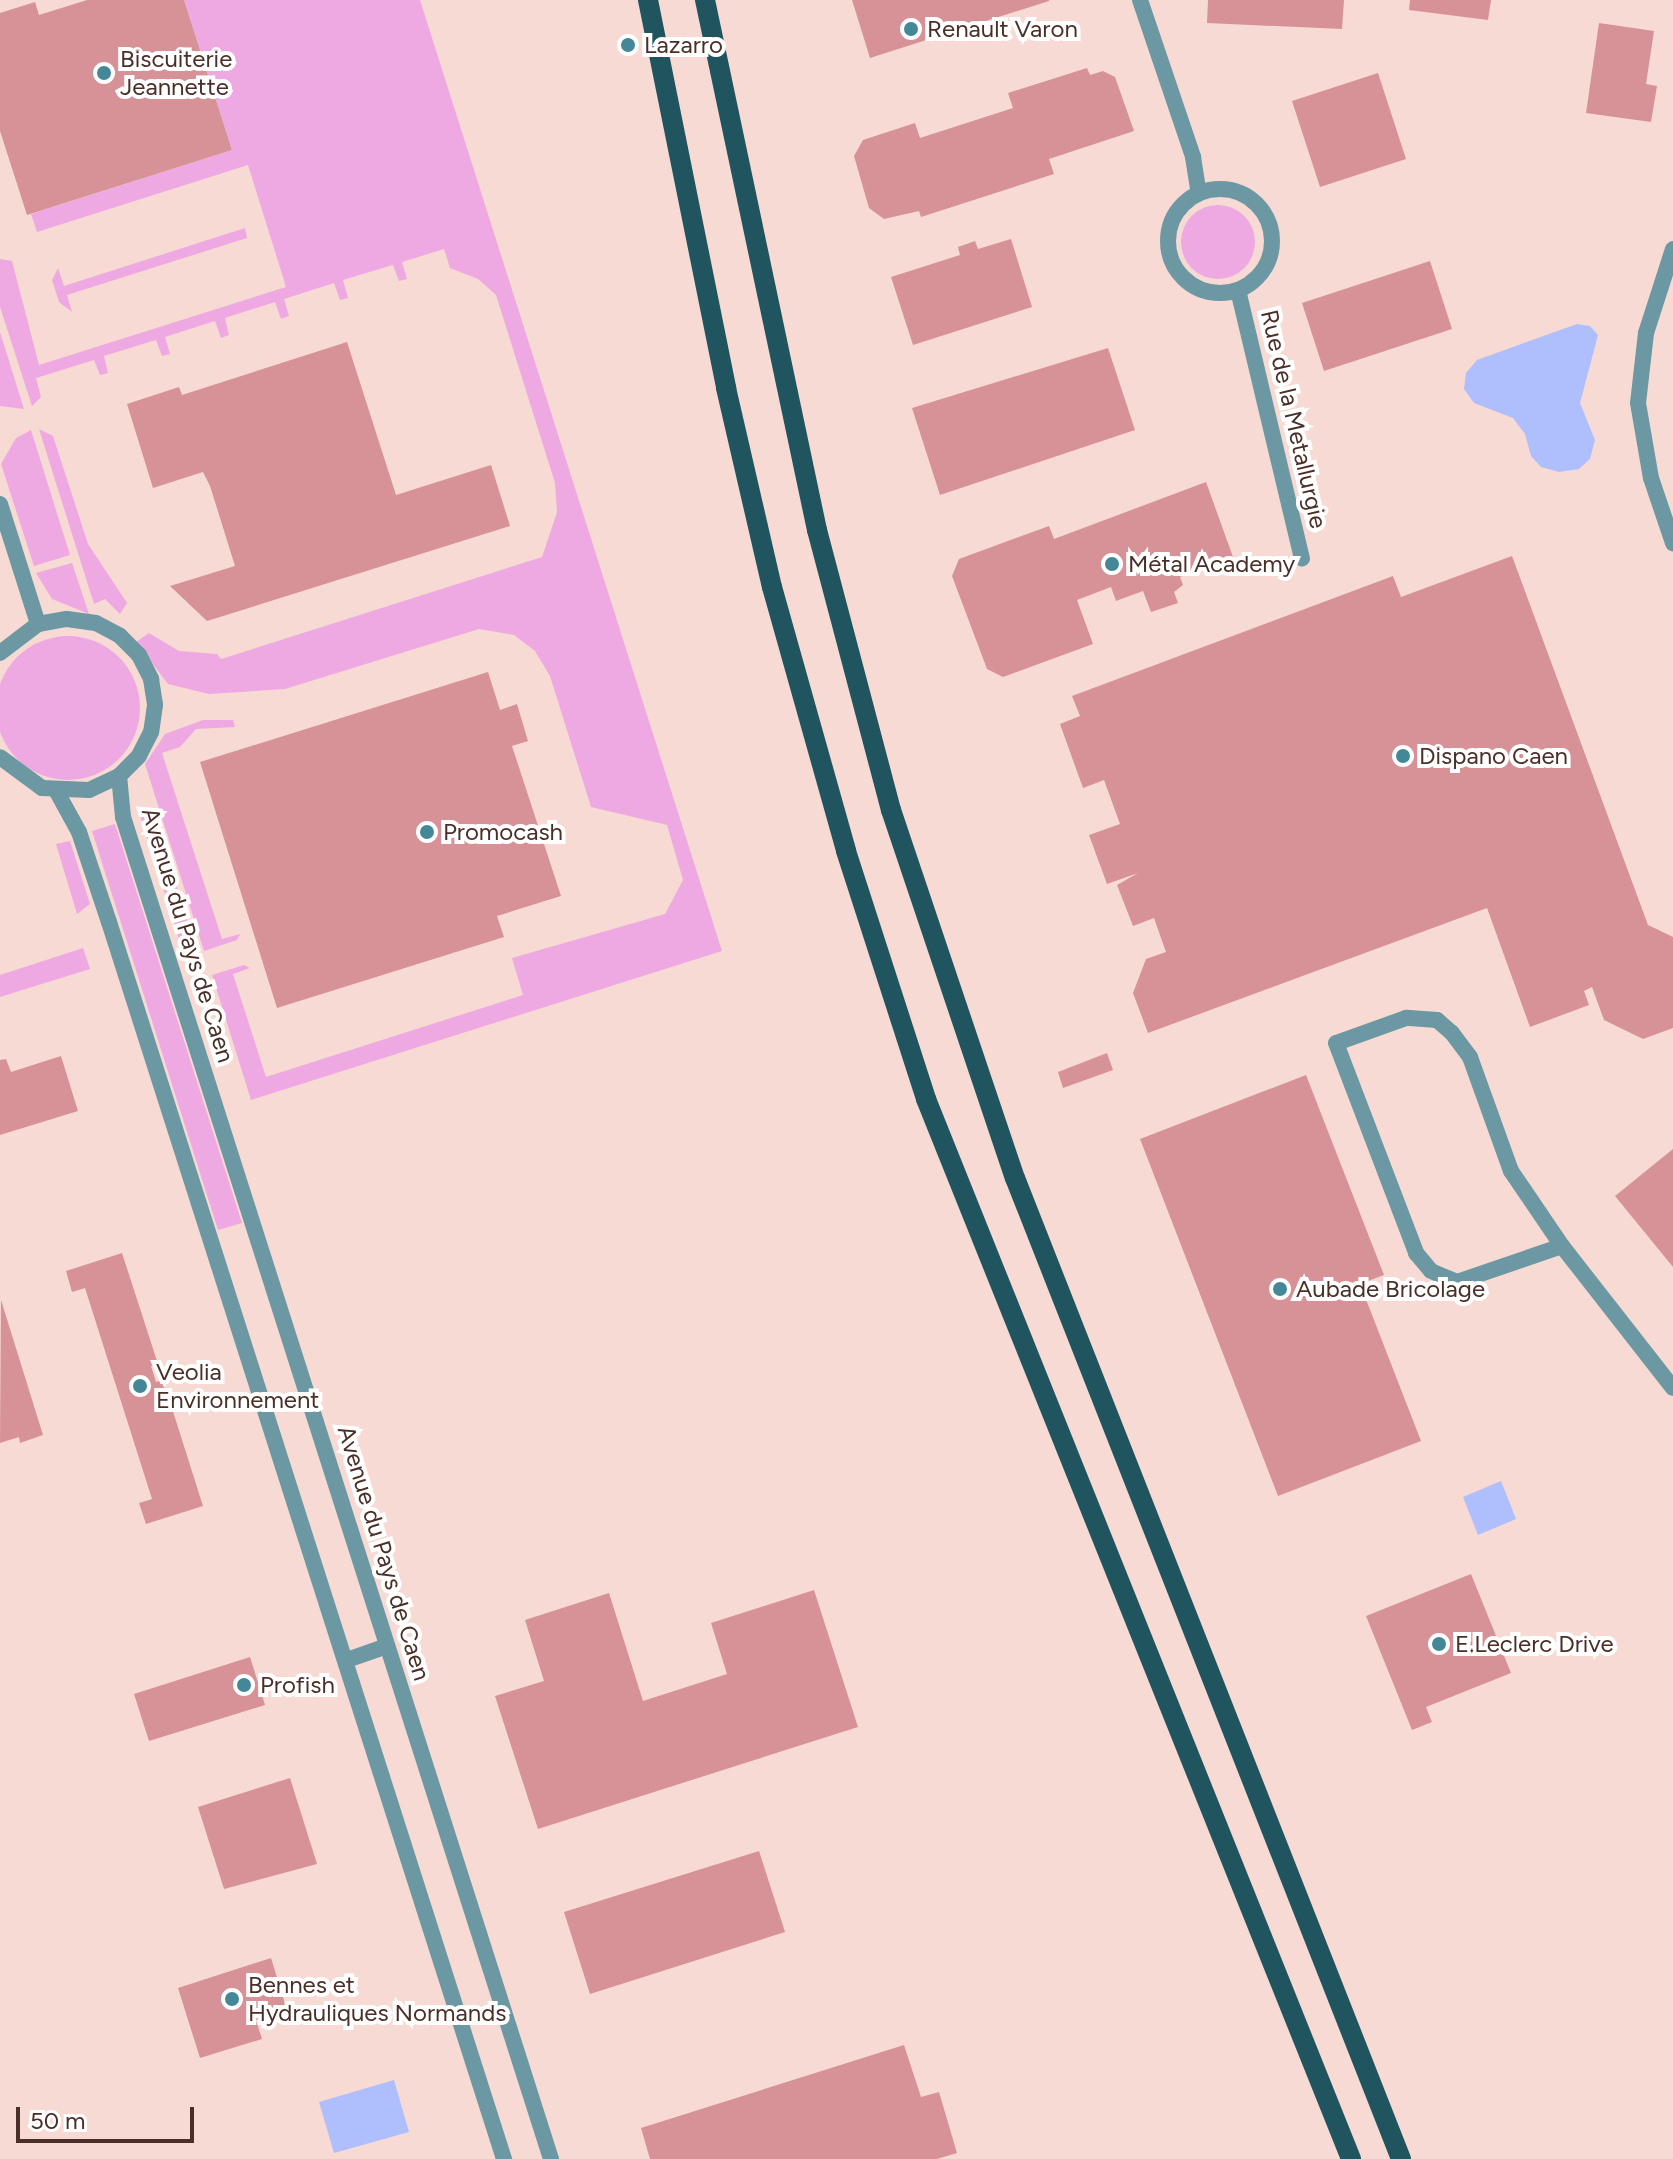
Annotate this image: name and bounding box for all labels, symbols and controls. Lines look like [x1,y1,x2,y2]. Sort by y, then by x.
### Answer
place label: Renault Varon [927,15,1078,43]
marker: Renault Varon [902,20,920,38]
place label: Lazarro [644,31,723,59]
marker: Lazarro [619,36,637,54]
place label: Biscuiterie Jeannette [120,45,232,101]
marker: Biscuiterie Jeannette [95,64,113,82]
street label: Rue de la Metallurgie [1255,307,1333,531]
place label: Métal Academy [1128,550,1295,578]
marker: Métal Academy [1103,555,1121,573]
place label: Dispano Caen [1419,742,1568,770]
marker: Dispano Caen [1394,747,1412,765]
street label: Avenue du Pays de Caen [135,804,241,1066]
place label: Promocash [443,818,563,846]
marker: Promocash [418,823,436,841]
place label: Aubade Bricolage [1296,1275,1485,1303]
marker: Aubade Bricolage [1271,1280,1289,1298]
place label: Veolia Environnement [156,1358,319,1414]
marker: Veolia Environnement [131,1377,149,1395]
street label: Avenue du Pays de Caen [331,1422,437,1684]
place label: E.Leclerc Drive [1455,1630,1614,1658]
marker: E.Leclerc Drive [1430,1635,1448,1653]
place label: Profish [260,1671,335,1699]
marker: Profish [235,1676,253,1694]
place label: Bennes et Hydrauliques Normands [248,1971,506,2027]
marker: Bennes et Hydrauliques Normands [223,1990,241,2008]
scale bar [20,2091,198,2141]
text: 50 m [30,2106,86,2135]

